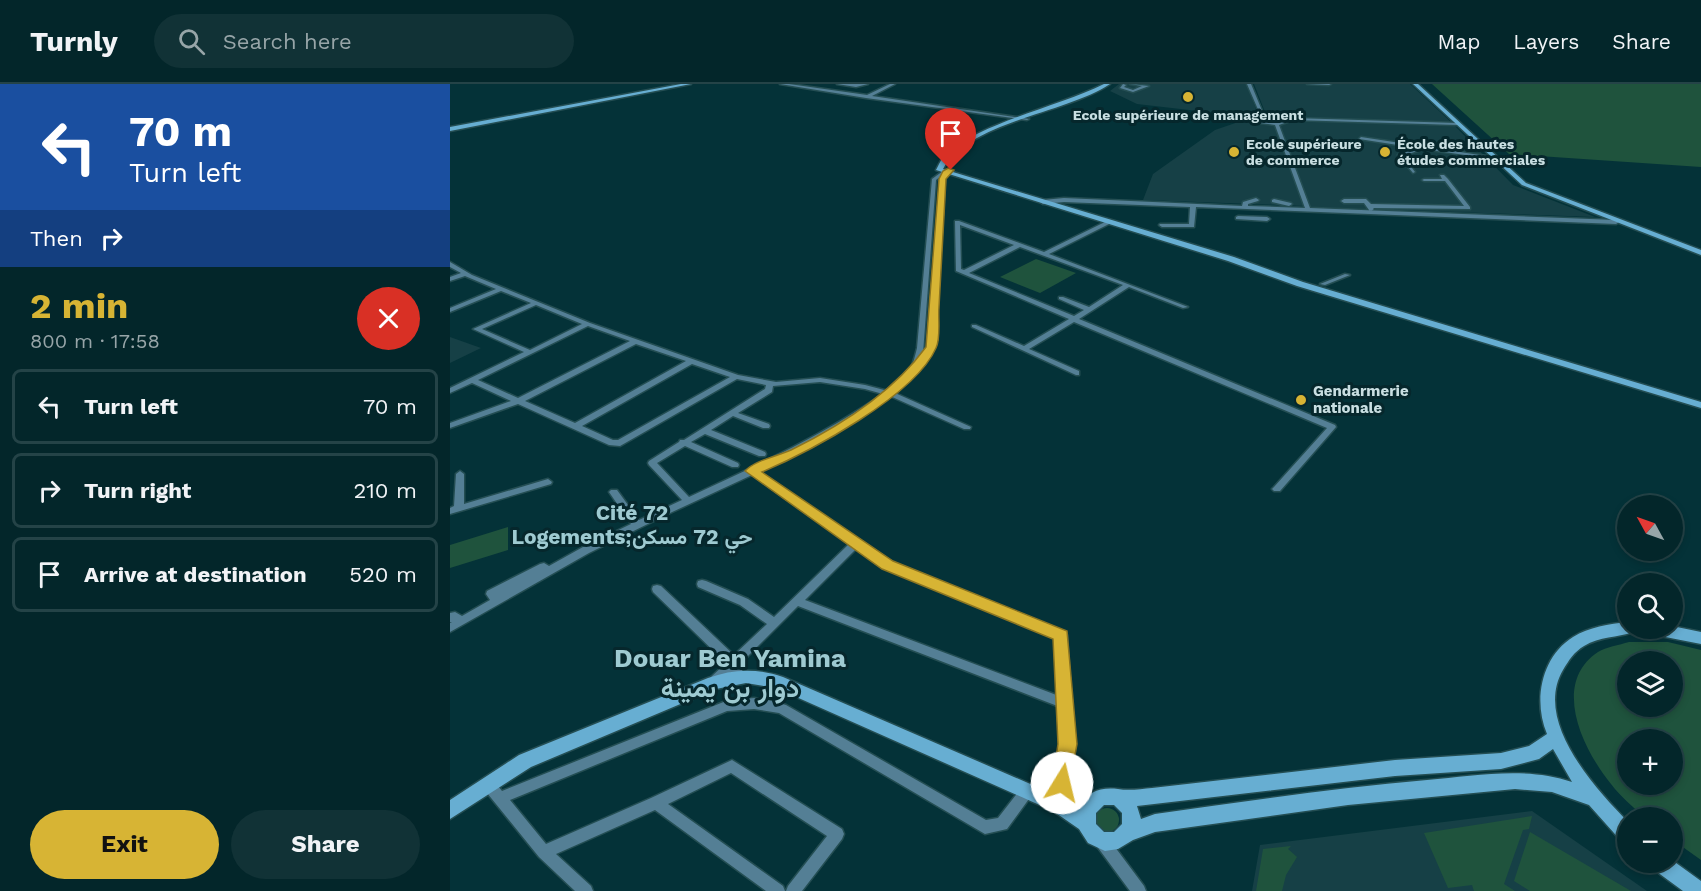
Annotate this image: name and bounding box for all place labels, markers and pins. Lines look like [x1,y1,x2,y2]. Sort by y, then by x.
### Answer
marker: Ecole supérieure de management [1181,90,1195,104]
place label: Ecole supérieure de management [1073,107,1303,123]
pin [925,108,976,170]
place label: Ecole supérieure de commerce [1246,136,1362,168]
place label: École des hautes études commerciales [1397,136,1546,168]
marker: Ecole supérieure de commerce [1227,145,1241,159]
marker: École des hautes études commerciales [1378,145,1392,159]
place label: Gendarmerie nationale [1313,382,1409,417]
marker: Gendarmerie nationale [1294,393,1308,407]

